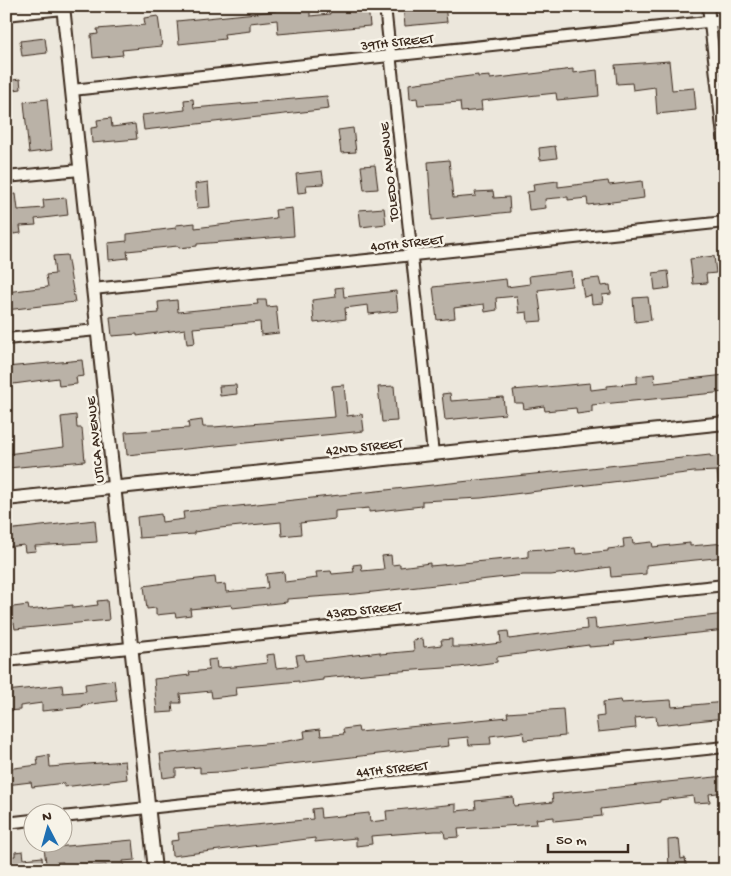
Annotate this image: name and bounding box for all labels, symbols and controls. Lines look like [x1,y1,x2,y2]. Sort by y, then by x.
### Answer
street label: 39TH STREET [359,31,435,56]
street label: TOLEDO AVENUE [377,120,404,223]
street label: 40TH STREET [370,232,445,257]
street label: UTICA AVENUE [83,394,109,484]
street label: 42ND STREET [325,436,404,461]
street label: 43RD STREET [326,599,403,624]
street label: 44TH STREET [356,758,430,783]
north arrow [22,804,72,854]
text: N [41,809,52,826]
scale bar [548,821,628,853]
text: 50 m [556,832,587,850]

